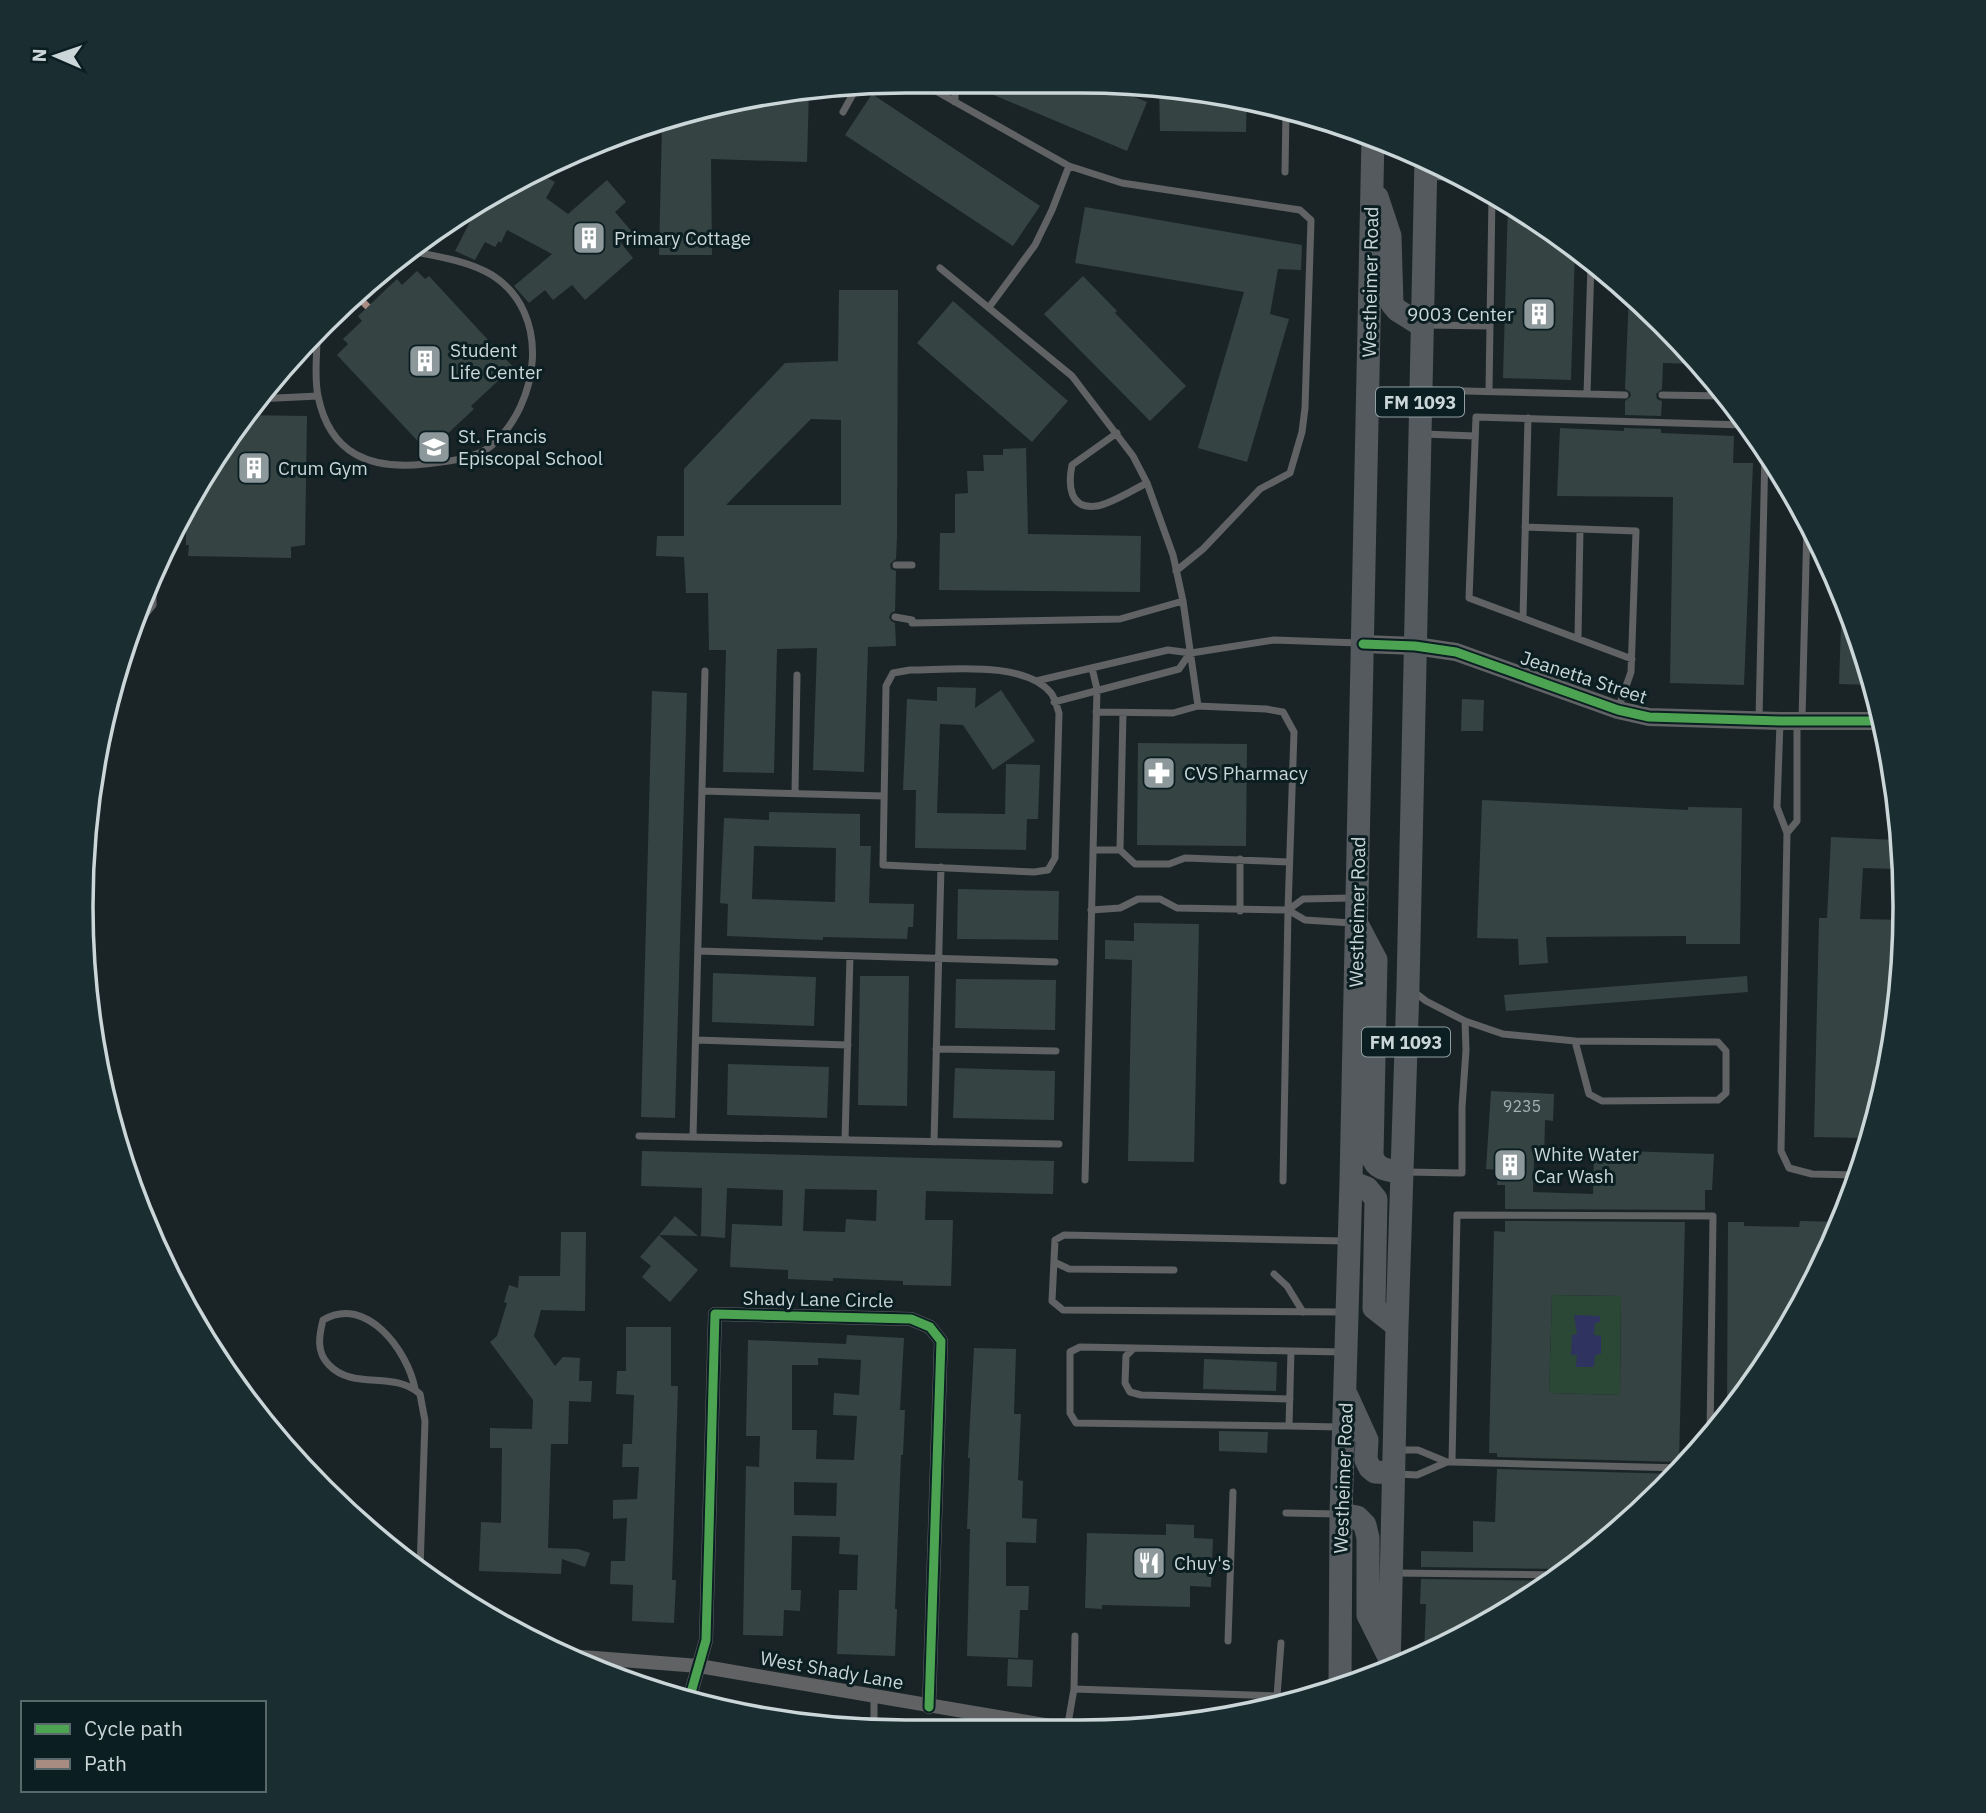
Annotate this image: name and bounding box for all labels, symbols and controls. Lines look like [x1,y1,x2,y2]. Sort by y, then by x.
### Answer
north arrow [21,21,91,91]
text: N [27,48,51,63]
street label: Westheimer Road [1357,206,1383,358]
building icon: Primary Cottage [570,219,608,257]
place label: Primary Cottage [614,226,751,250]
building icon: 9003 Center [1520,295,1558,333]
place label: 9003 Center [1407,302,1514,326]
place label: Student Life Center [450,338,542,384]
building icon: Student Life Center [406,342,444,380]
road number: FM 1093 [1376,388,1464,416]
place label: St. Francis Episcopal School [458,424,603,470]
school or university icon: St. Francis Episcopal School [415,428,453,466]
building icon: Crum Gym [235,449,273,487]
place label: Crum Gym [278,456,368,480]
street label: Jeanetta Street [1518,645,1650,709]
pharmacy icon: CVS Pharmacy [1140,754,1178,792]
place label: CVS Pharmacy [1184,761,1308,785]
street label: Westheimer Road [1344,836,1370,988]
road number: FM 1093 [1362,1028,1450,1056]
house number: 9235 [1503,1096,1541,1116]
place label: White Water Car Wash [1534,1142,1639,1188]
building icon: White Water Car Wash [1491,1146,1529,1184]
street label: Shady Lane Circle [742,1286,894,1312]
street label: Westheimer Road [1328,1402,1358,1554]
restaurant icon: Chuy's [1130,1544,1168,1582]
place label: Chuy's [1174,1551,1231,1575]
street label: West Shady Lane [758,1646,906,1694]
legend [21,1701,266,1792]
text: Cycle path [84,1714,183,1742]
text: Path [84,1749,127,1777]

